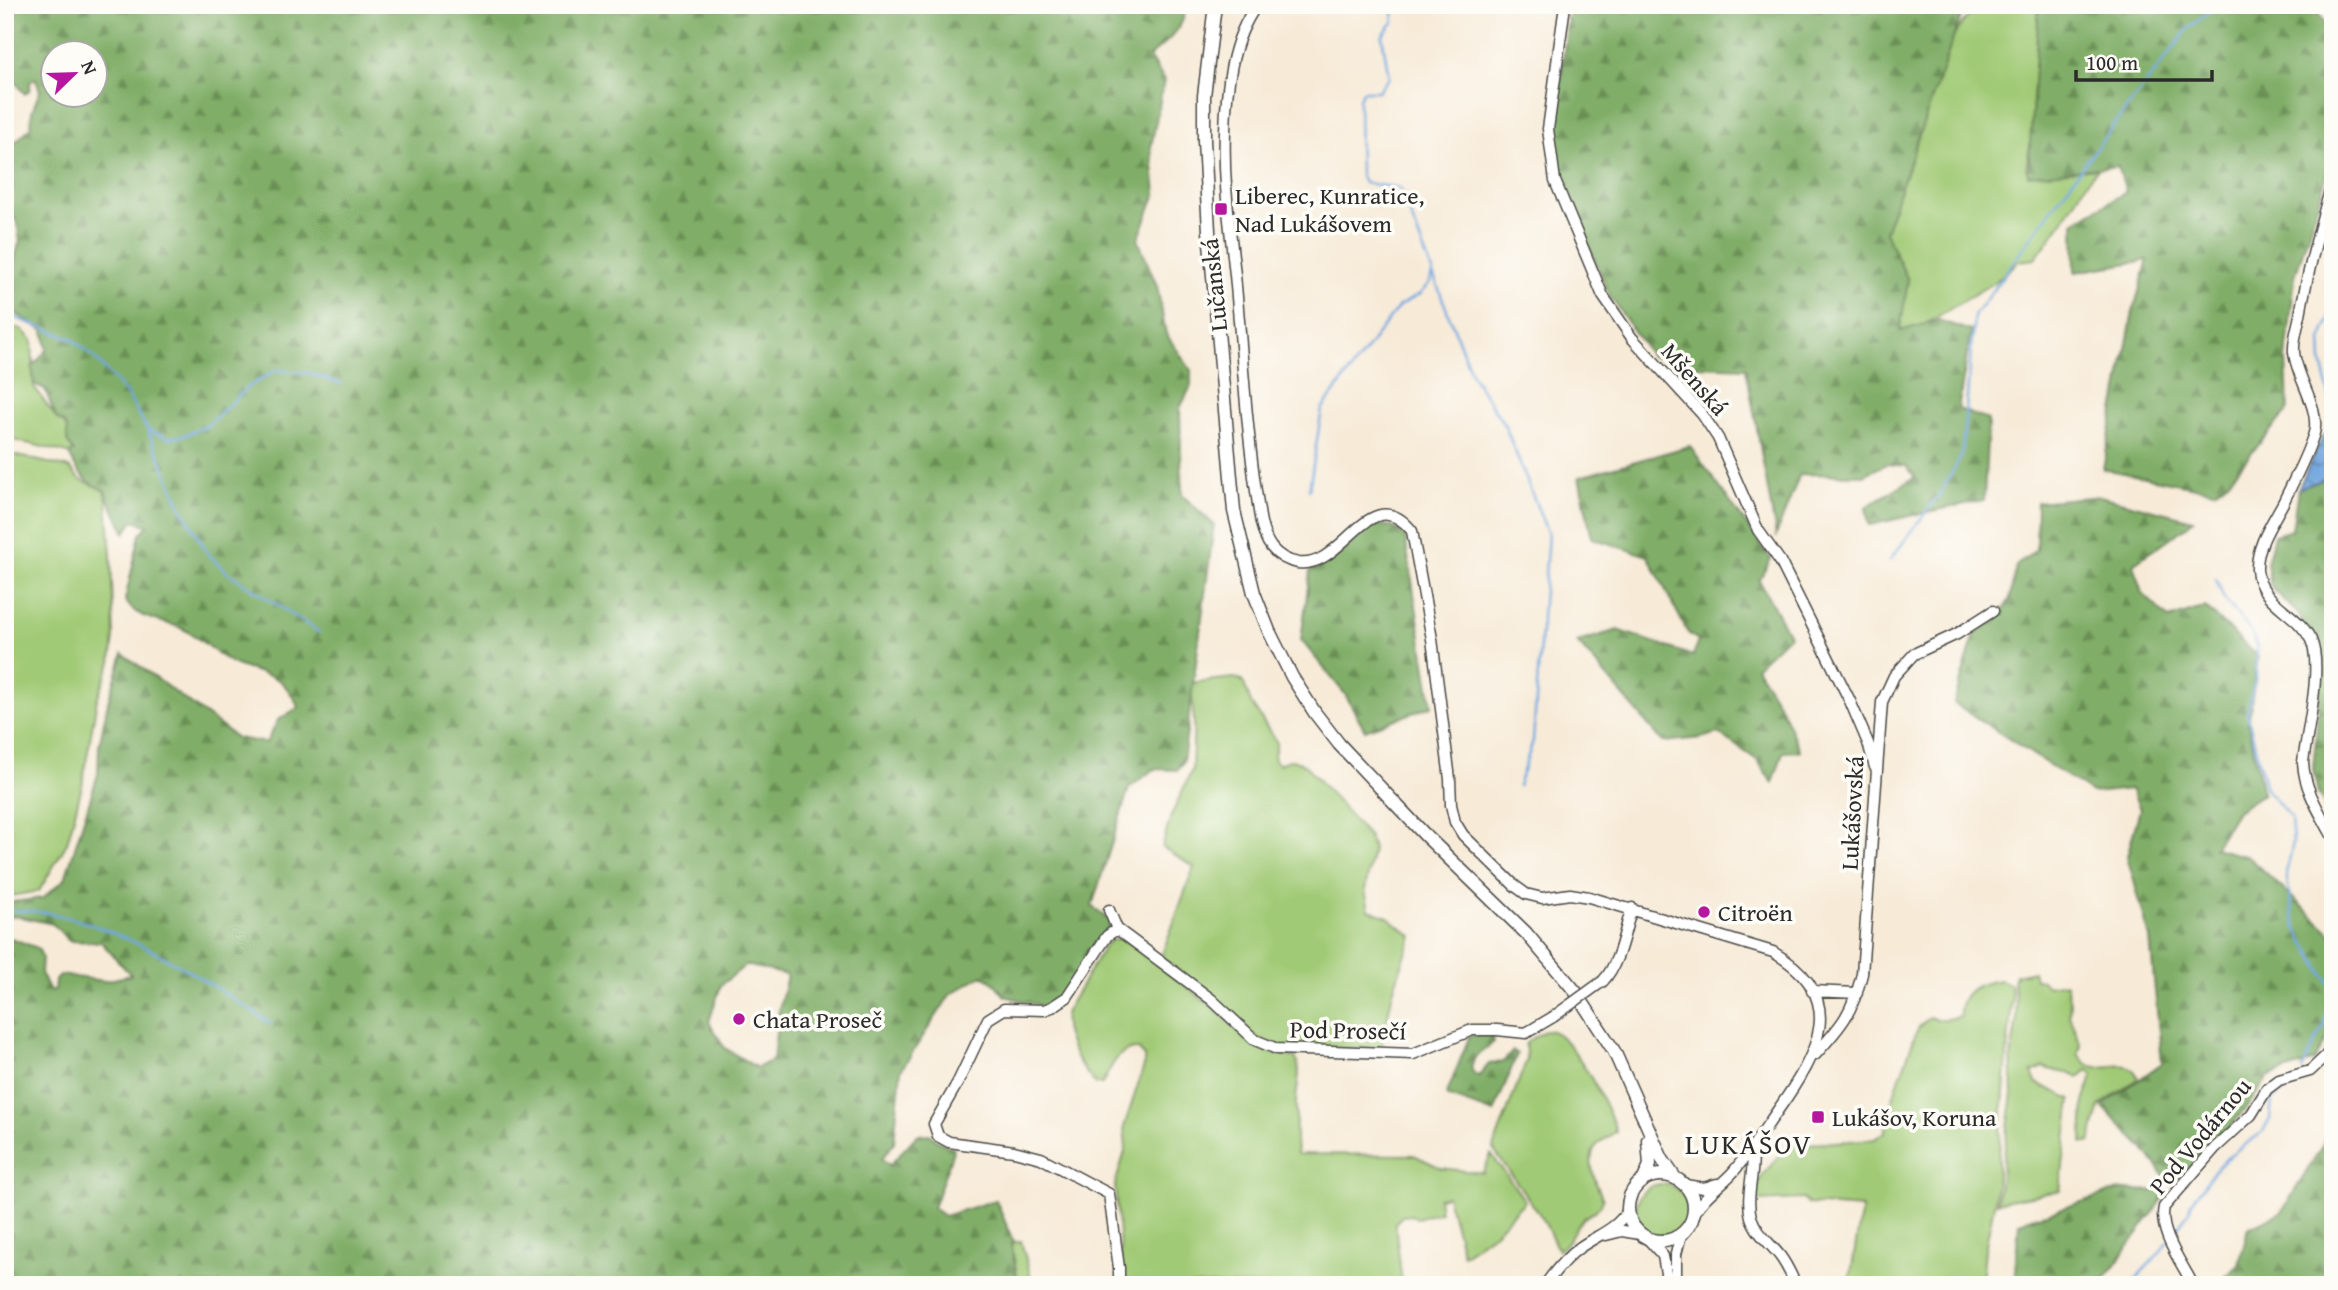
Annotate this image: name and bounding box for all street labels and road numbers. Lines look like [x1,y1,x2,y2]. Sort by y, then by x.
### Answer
street label: Lučanská [1192,236,1236,333]
street label: Mšenská [1653,335,1737,424]
street label: Lukášovská [1832,754,1873,871]
street label: Pod Prosečí [1290,1011,1408,1049]
street label: Pod Vodárnou [2141,1070,2259,1202]

